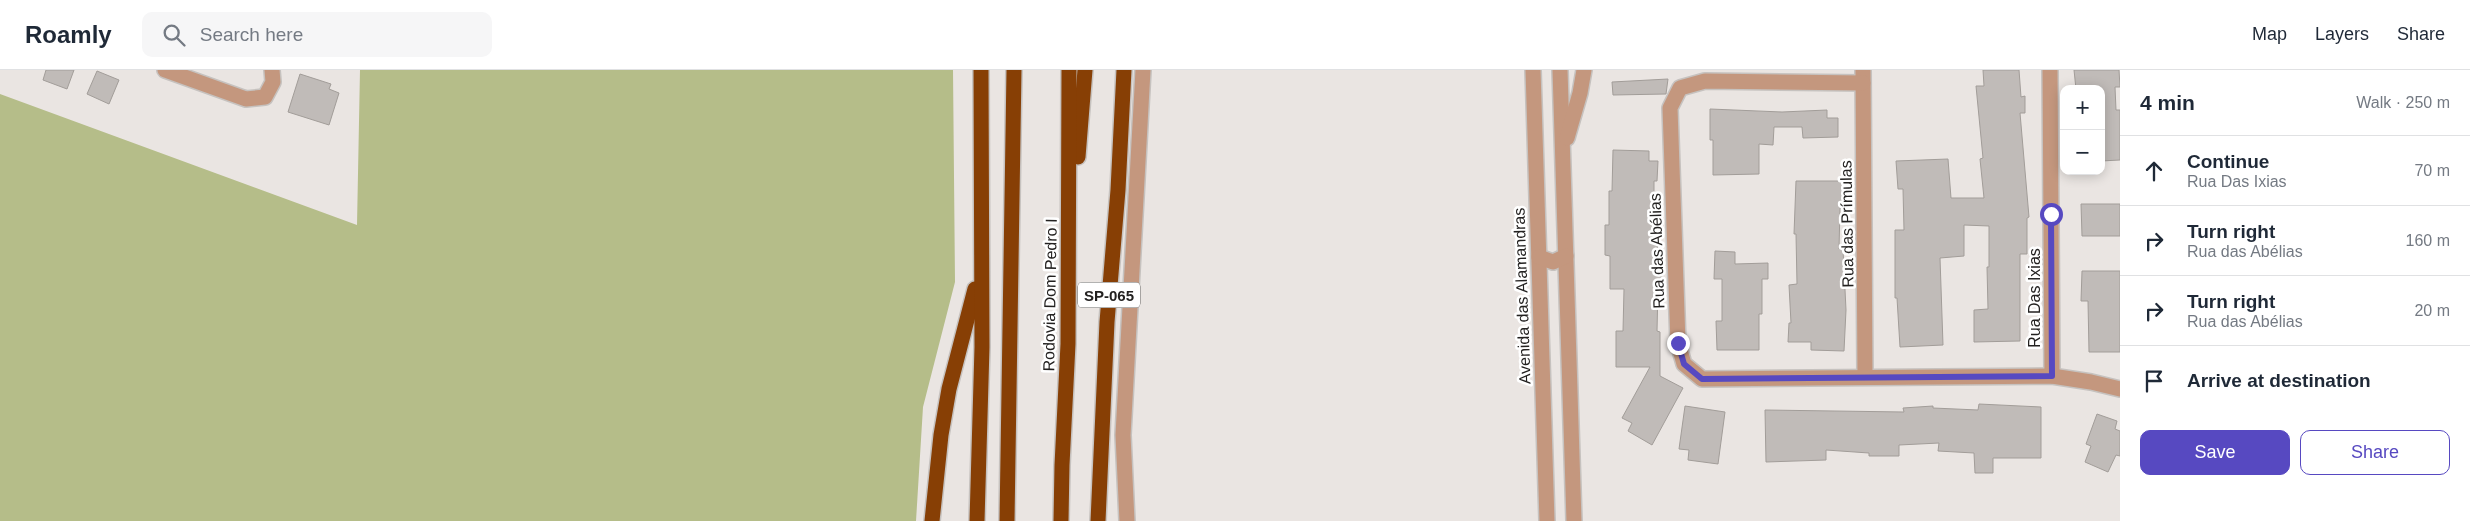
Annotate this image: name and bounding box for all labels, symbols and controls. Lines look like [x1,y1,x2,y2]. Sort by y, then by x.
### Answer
search box [142,12,492,57]
text: Roamly [25,21,112,48]
icon: search [160,21,188,49]
text: Search here [200,24,303,45]
text: Map [2252,24,2287,44]
text: Layers [2315,24,2369,44]
text: Share [2397,24,2445,44]
map controls [2060,85,2105,175]
button: + [2060,85,2105,130]
text: 4 min [2140,91,2195,114]
text: Walk · 250 m [2356,94,2450,111]
button: − [2060,130,2105,175]
text: Continue [2187,151,2269,172]
icon: ahead [2140,157,2168,185]
street label: Rua das Prímulas [1837,160,1857,288]
text: 70 m [2414,162,2450,179]
text: Rua Das Ixias [2187,173,2287,190]
street label: Rua das Abélias [1646,193,1668,309]
route start [2040,203,2063,226]
street label: Avenida das Alamandras [1510,207,1534,385]
street label: Rodovia Dom Pedro I [1040,218,1060,372]
text: Turn right [2187,221,2275,242]
icon: right [2140,227,2168,255]
text: 160 m [2406,232,2450,249]
text: Rua das Abélias [2187,243,2303,260]
street label: Rua Das Ixias [2026,248,2043,348]
road number: SP-065 [1078,282,1140,308]
text: Turn right [2187,291,2275,312]
icon: right [2140,297,2168,325]
text: 20 m [2414,302,2450,319]
text: Rua das Abélias [2187,313,2303,330]
route end [1667,332,1690,355]
icon: arrive [2140,367,2168,395]
text: Arrive at destination [2187,370,2371,391]
button: Save [2140,430,2290,475]
button: Share [2300,430,2450,475]

